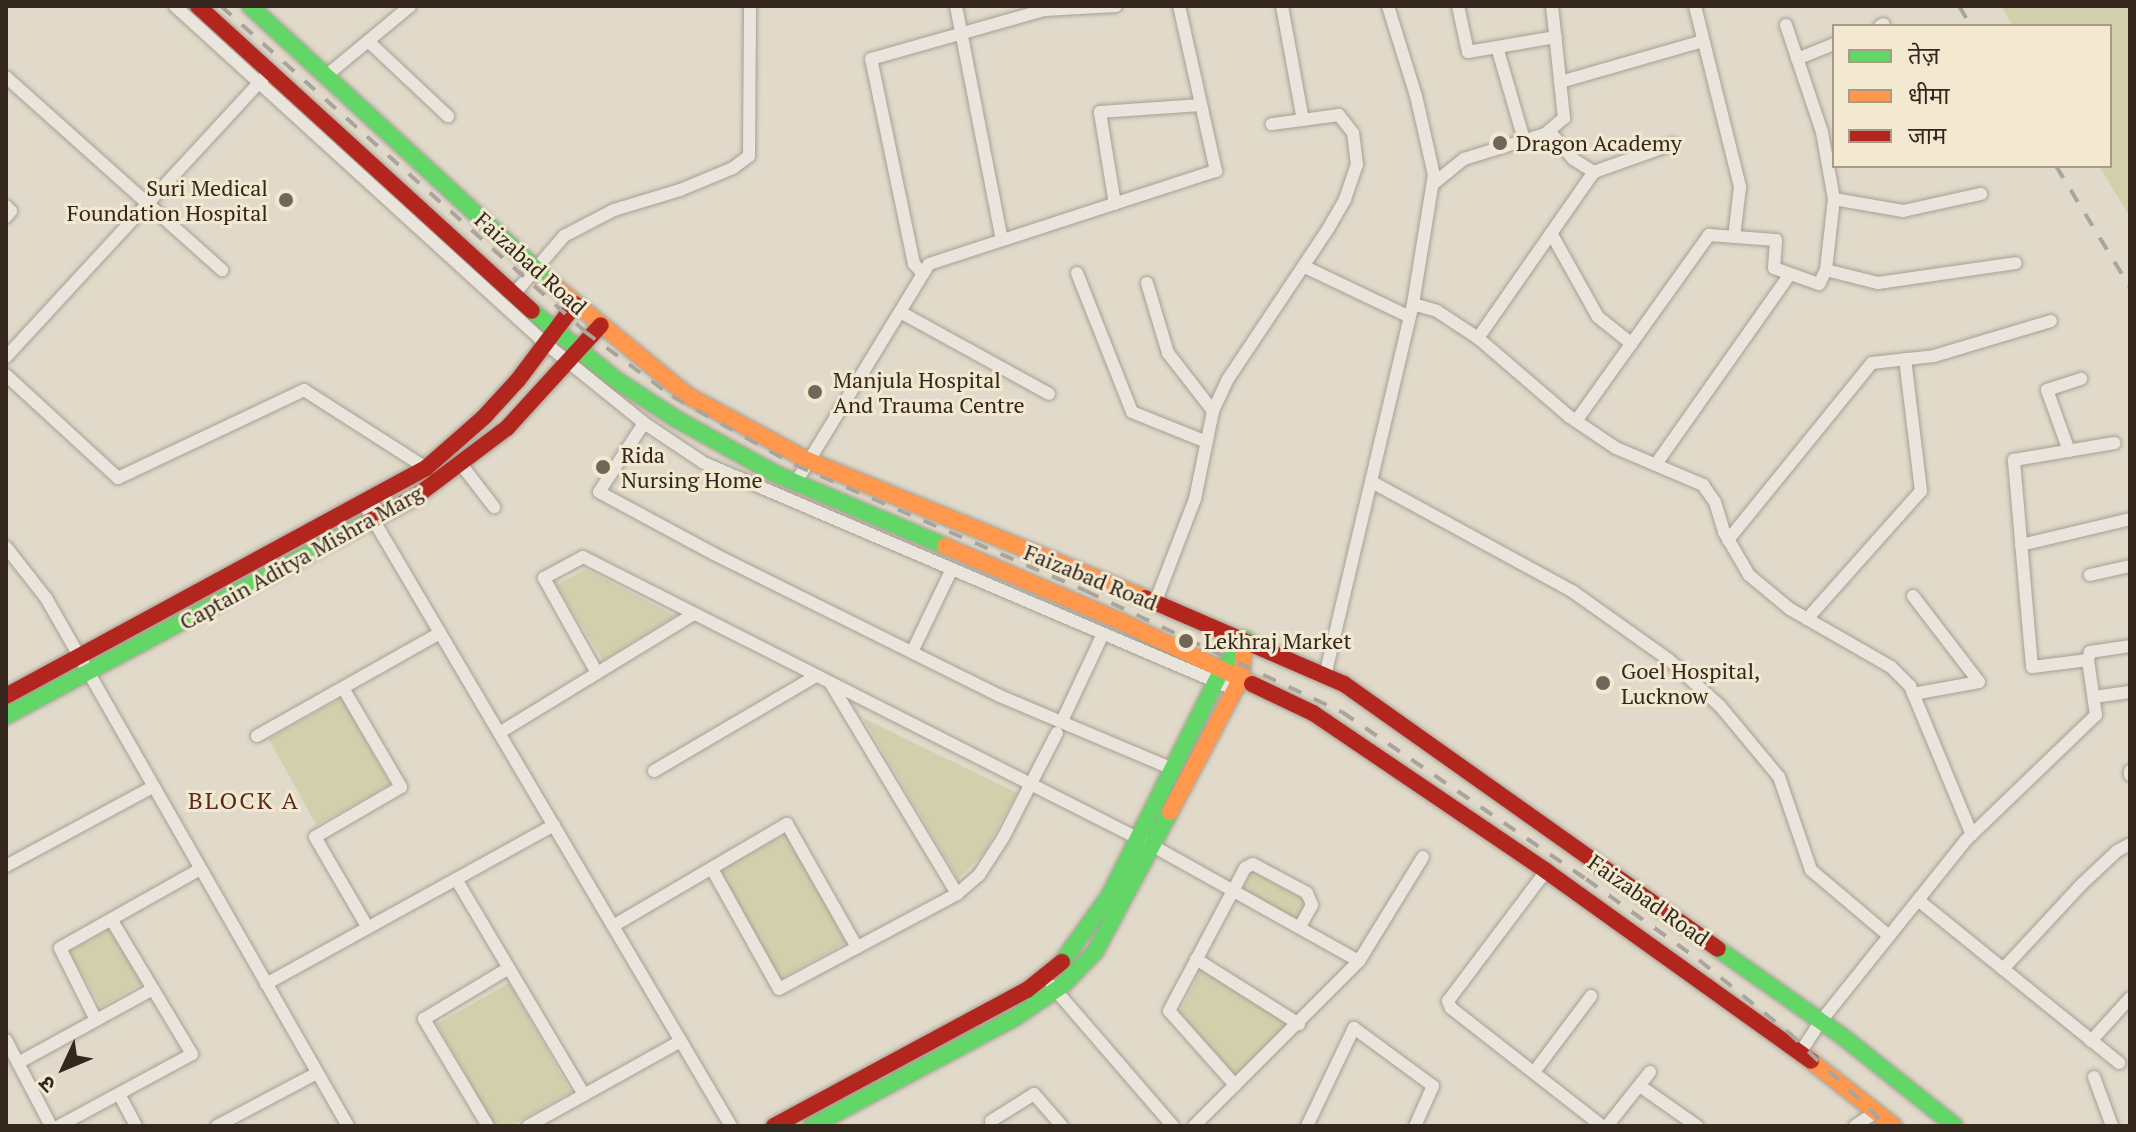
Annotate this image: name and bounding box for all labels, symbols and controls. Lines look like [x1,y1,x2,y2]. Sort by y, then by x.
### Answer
legend [1832,24,2112,168]
text: तेज़ [1908,39,1940,71]
text: धीमा [1908,79,1950,111]
text: जाम [1908,119,1946,151]
place label: Dragon Academy [1516,130,1682,156]
marker: Dragon Academy [1491,134,1509,152]
place label: Suri Medical Foundation Hospital [67,174,268,226]
marker: Suri Medical Foundation Hospital [275,189,297,211]
street label: Faizabad Road [470,206,592,320]
place label: Manjula Hospital And Trauma Centre [833,366,1025,418]
marker: Manjula Hospital And Trauma Centre [804,381,826,403]
place label: Rida Nursing Home [621,441,763,492]
marker: Rida Nursing Home [592,456,614,478]
street label: Captain Aditya Mishra Marg [175,479,427,635]
street label: Faizabad Road [1021,538,1161,616]
place label: Lekhraj Market [1204,628,1352,654]
marker: Lekhraj Market [1175,630,1197,652]
place label: Goel Hospital, Lucknow [1621,657,1760,708]
marker: Goel Hospital, Lucknow [1592,672,1614,694]
district label: BLOCK A [188,787,300,815]
street label: Faizabad Road [1584,849,1714,951]
north arrow [24,1028,104,1108]
text: उ [31,1070,61,1100]

